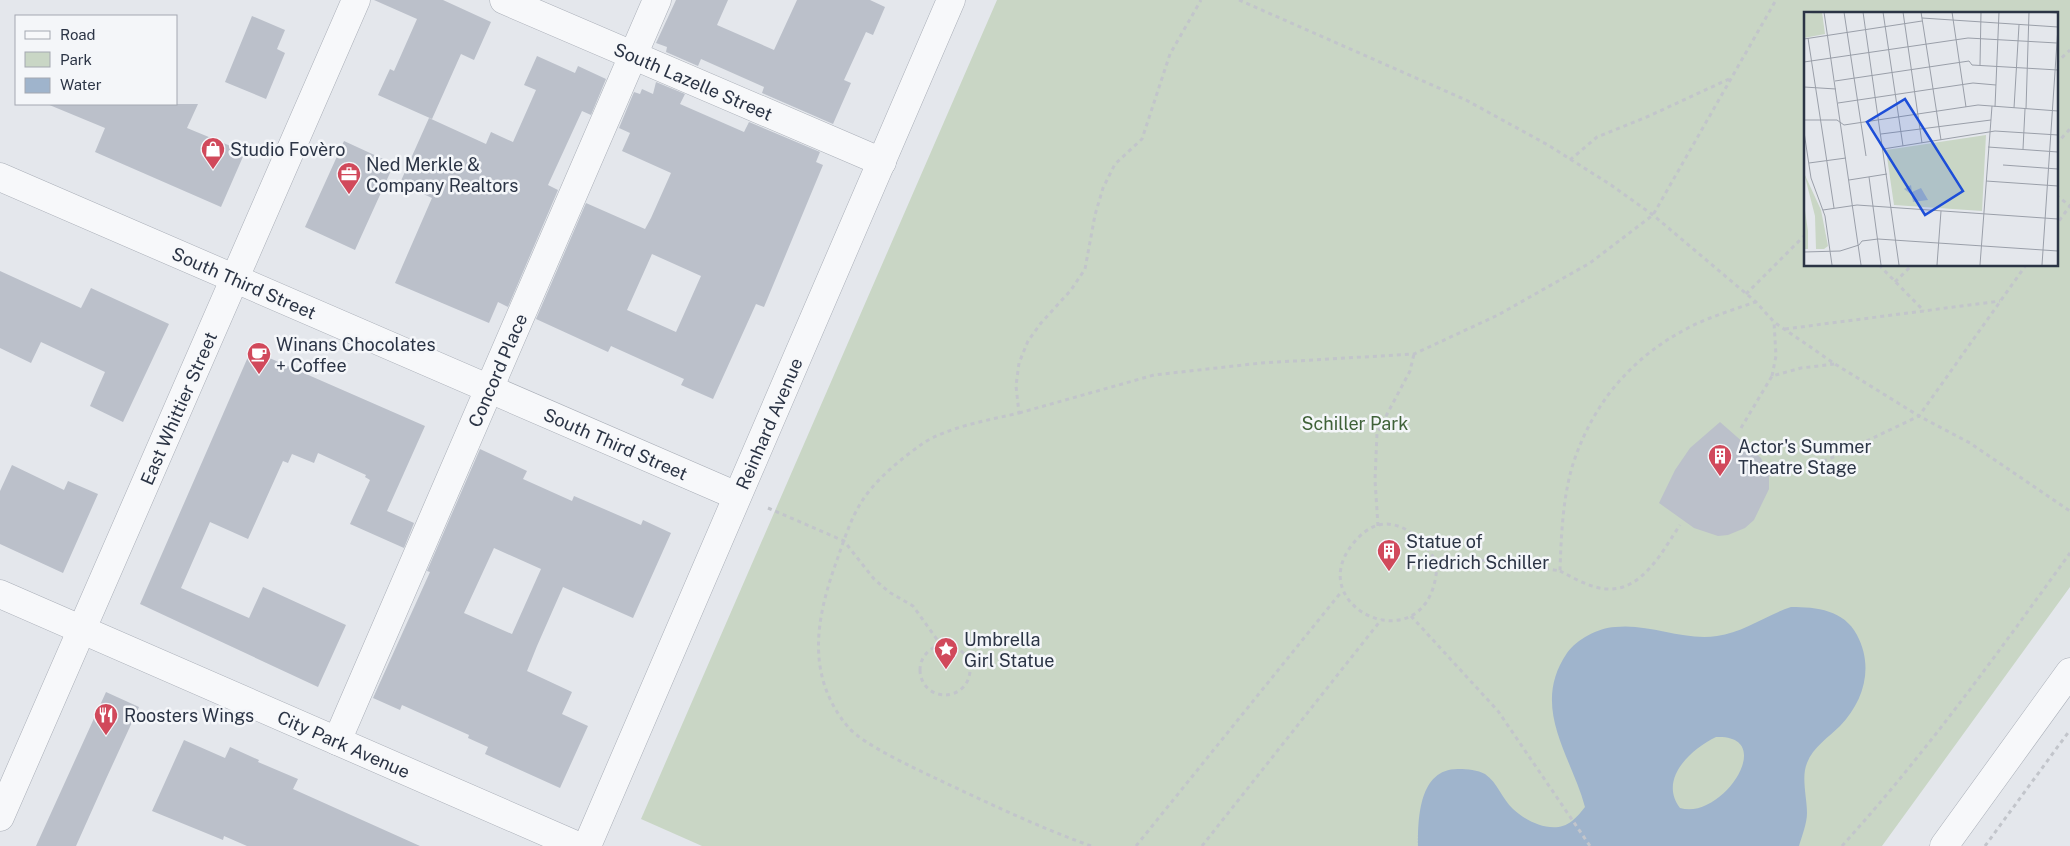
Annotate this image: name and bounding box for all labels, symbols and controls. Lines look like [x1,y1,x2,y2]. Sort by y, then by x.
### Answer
inset map [1804,12,2058,266]
legend [15,15,178,105]
text: Road [60,26,96,43]
street label: South Lazelle Street [611,38,776,124]
text: Park [60,51,92,68]
text: Water [60,76,102,93]
shop icon: Studio Fovèro [200,136,226,170]
place label: Studio Fovèro [230,139,345,160]
place label: Ned Merkle & Company Realtors [366,154,518,196]
office icon: Ned Merkle & Company Realtors [336,161,362,195]
street label: South Third Street [169,242,319,323]
street label: Concord Place [463,310,531,430]
street label: East Whittier Street [136,328,221,488]
place label: Winans Chocolates + Coffee [276,334,436,376]
cafe icon: Winans Chocolates + Coffee [246,341,272,375]
street label: Reinhard Avenue [731,354,806,492]
street label: South Third Street [541,403,691,484]
park label: Schiller Park [1302,413,1408,434]
place label: Actor's Summer Theatre Stage [1738,436,1872,478]
building icon: Actor's Summer Theatre Stage [1707,443,1733,477]
place label: Statue of Friedrich Schiller [1406,531,1549,573]
building icon: Statue of Friedrich Schiller [1376,538,1402,572]
place label: Umbrella Girl Statue [964,629,1054,671]
place icon: Umbrella Girl Statue [933,636,959,670]
restaurant icon: Roosters Wings [93,702,119,736]
place label: Roosters Wings [124,705,254,726]
street label: City Park Avenue [274,706,413,782]

